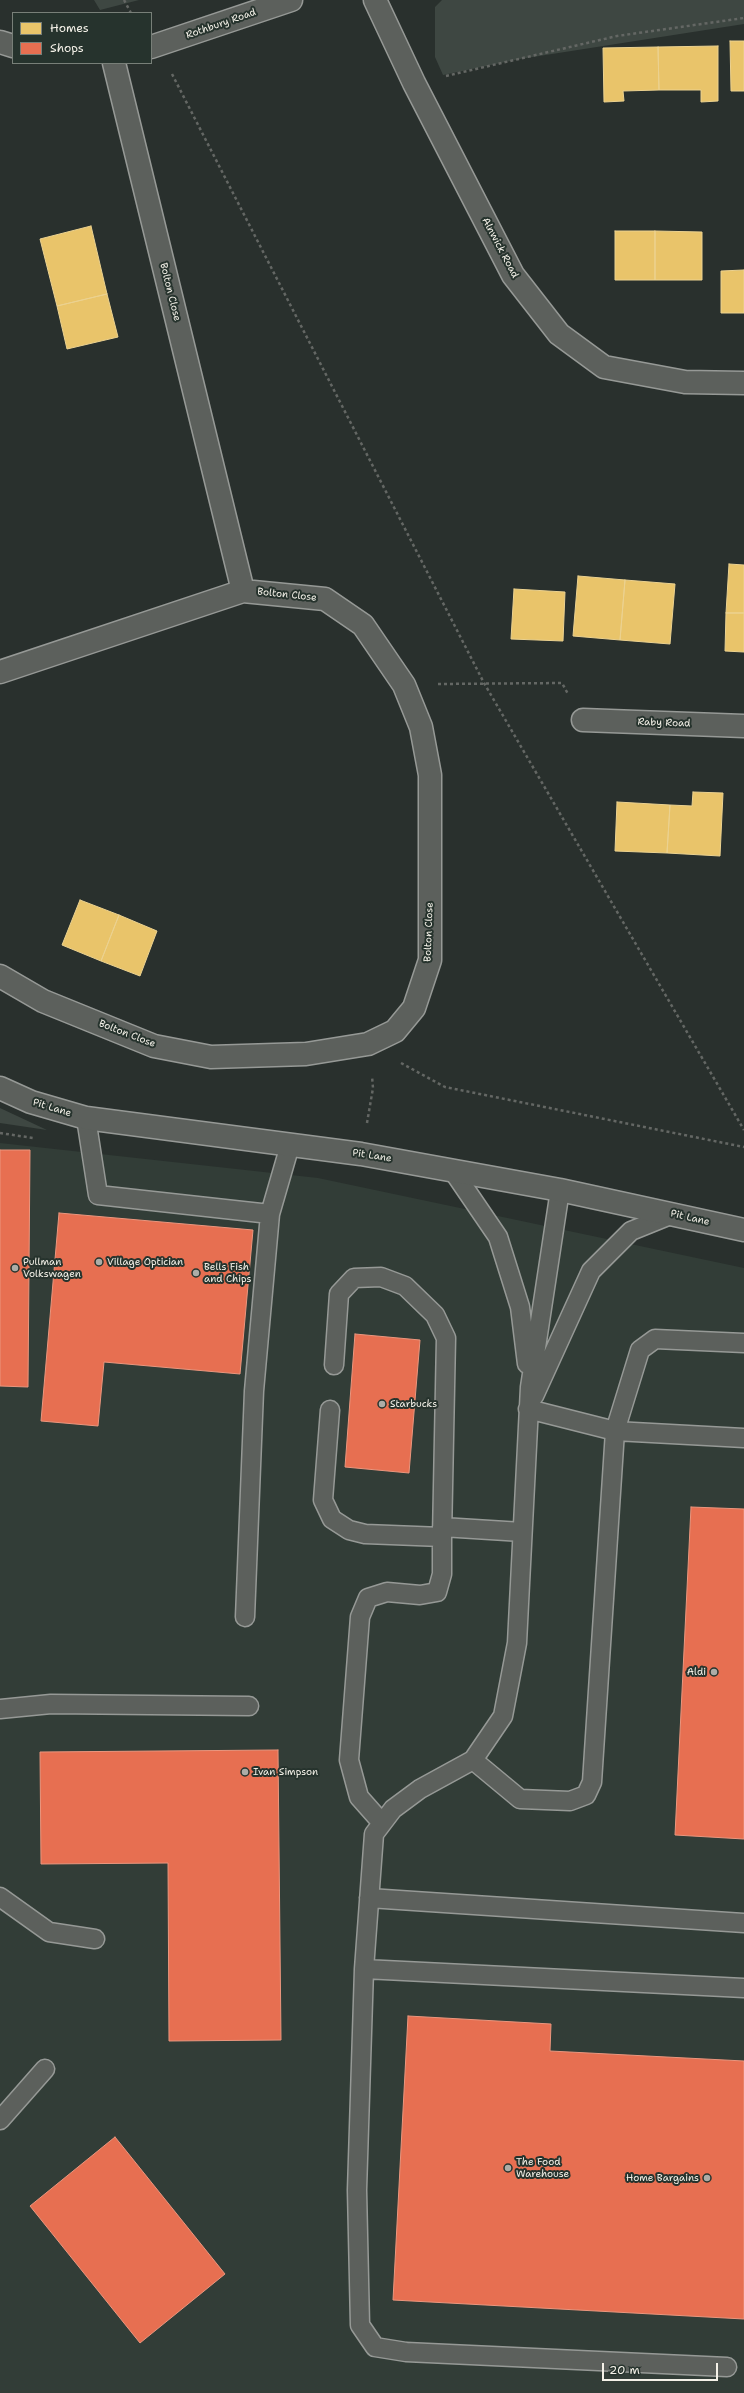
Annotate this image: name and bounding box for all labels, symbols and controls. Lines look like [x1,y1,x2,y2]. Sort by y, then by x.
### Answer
street label: Rothbury Road [184,6,258,42]
legend [12,12,152,64]
text: Homes [50,20,89,36]
text: Shops [50,40,84,56]
street label: Alnwick Road [479,216,521,280]
street label: Bolton Close [157,262,183,322]
street label: Bolton Close [257,586,317,604]
street label: Raby Road [637,716,691,730]
street label: Bolton Close [422,902,436,962]
street label: Bolton Close [97,1018,157,1050]
street label: Pit Lane [31,1096,73,1120]
street label: Pit Lane [352,1147,392,1165]
street label: Pit Lane [669,1208,711,1228]
place label: Pullman Volkswagen [23,1256,81,1280]
place label: Village Optician [107,1256,183,1268]
marker: Village Optician [94,1257,104,1267]
place label: Bells Fish and Chips [204,1261,251,1284]
marker: Pullman Volkswagen [10,1263,20,1273]
marker: Bells Fish and Chips [191,1268,201,1278]
place label: Starbucks [390,1398,437,1410]
marker: Starbucks [377,1399,387,1409]
place label: Aldi [687,1666,706,1678]
marker: Aldi [709,1667,719,1677]
place label: Ivan Simpson [253,1766,318,1778]
marker: Ivan Simpson [240,1767,250,1777]
place label: The Food Warehouse [516,2156,569,2180]
marker: The Food Warehouse [503,2163,513,2173]
place label: Home Bargains [626,2172,699,2184]
marker: Home Bargains [702,2173,712,2183]
scale bar [604,2355,720,2381]
text: 20 m [609,2362,640,2378]

